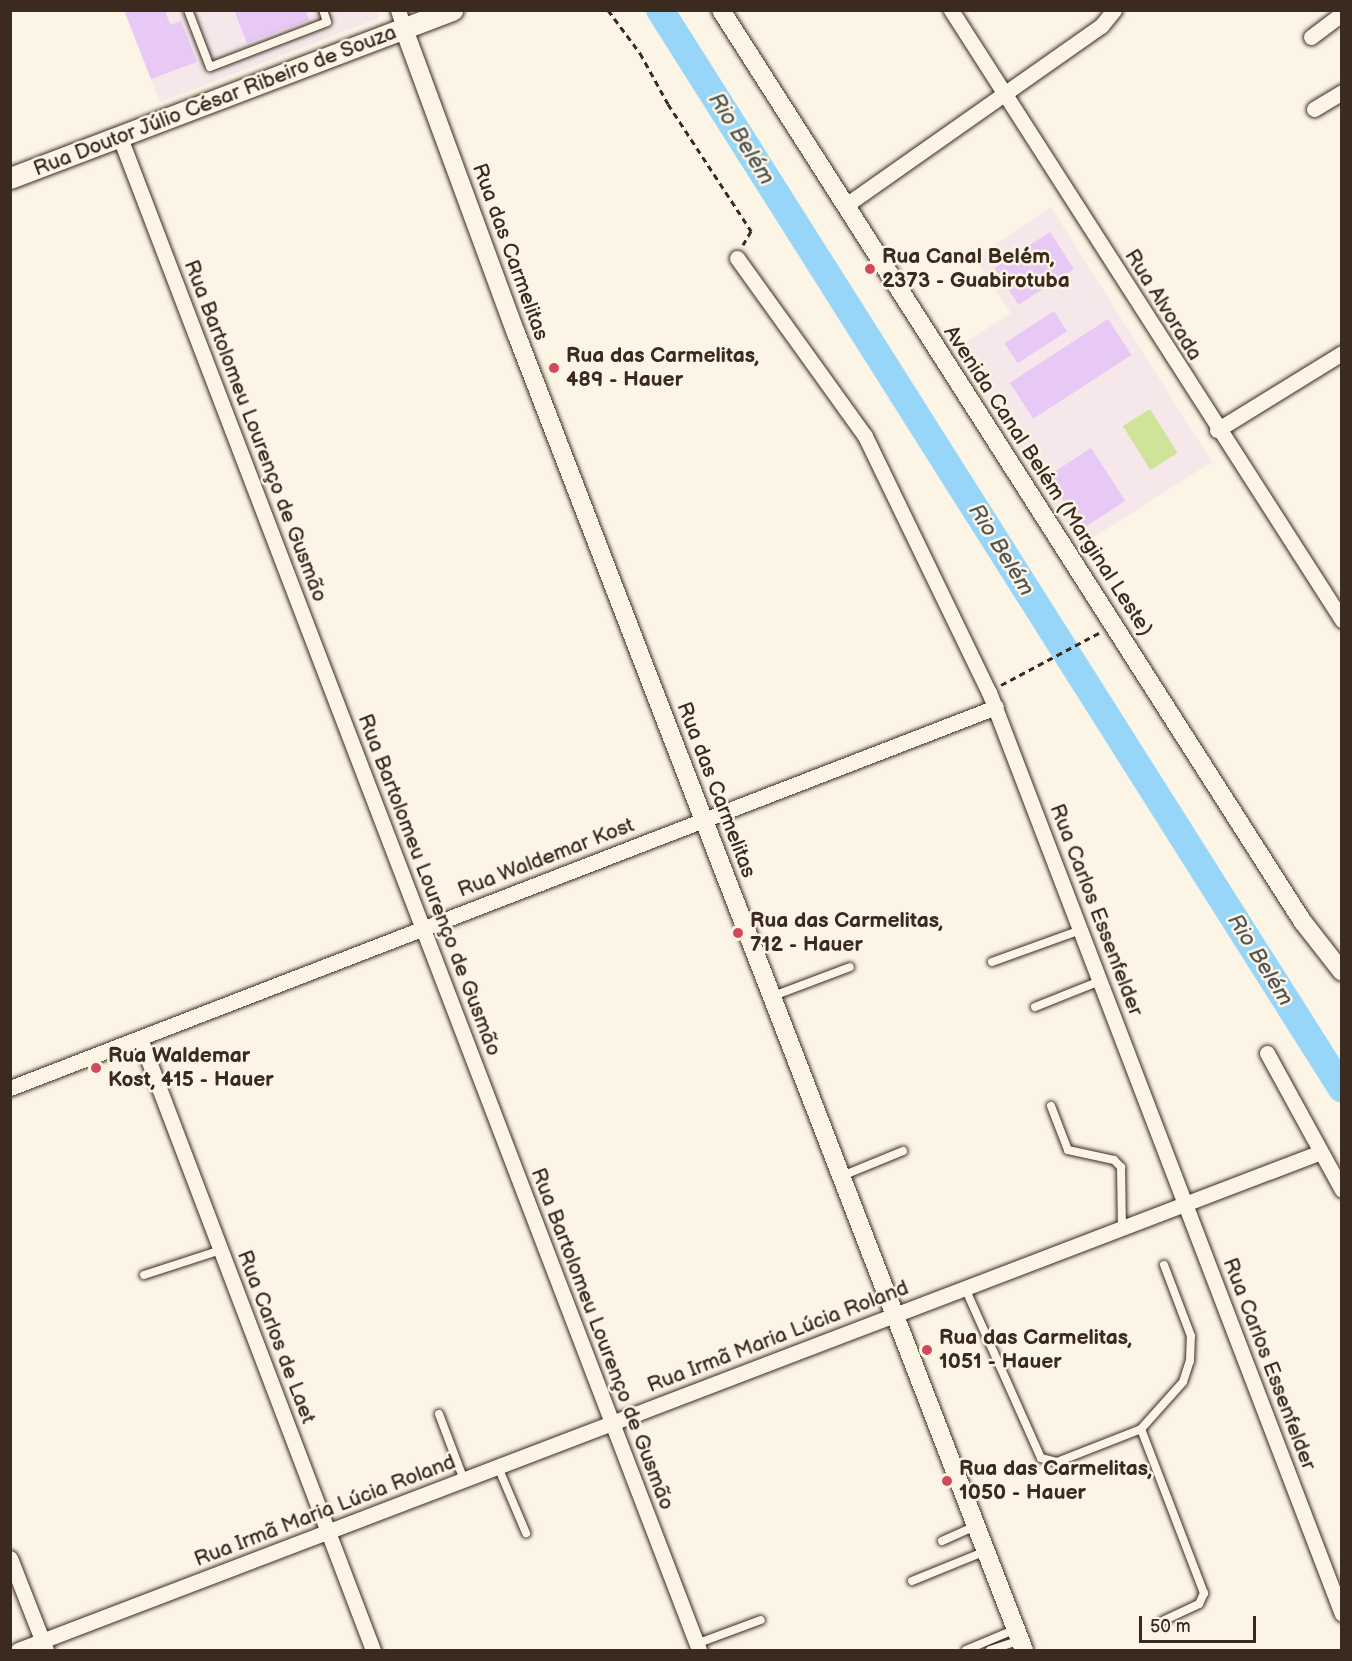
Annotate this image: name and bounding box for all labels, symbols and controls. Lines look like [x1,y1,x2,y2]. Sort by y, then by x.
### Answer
street label: Rua Doutor Júlio César Ribeiro de Souza [29,20,401,182]
water label: Rio Belém [702,88,780,190]
street label: Rua das Carmelitas [466,160,554,344]
place label: Rua Canal Belém, 2373 - Guabirotuba [882,244,1070,294]
street label: Rua Alvorada [1119,245,1207,365]
street label: Rua Bartolomeu Lourenço de Gusmão [178,257,332,605]
marker: Rua Canal Belém, 2373 - Guabirotuba [863,262,877,276]
street label: Avenida Canal Belém (Marginal Leste) [938,321,1158,641]
place label: Rua das Carmelitas, 489 - Hauer [566,343,759,393]
marker: Rua das Carmelitas, 489 - Hauer [547,361,561,375]
water label: Rio Belém [962,499,1040,601]
street label: Rua das Carmelitas [671,699,761,881]
street label: Rua Bartolomeu Lourenço de Gusmão [352,711,506,1059]
street label: Rua Carlos Essenfelder [1044,800,1148,1020]
street label: Rua Waldemar Kost [454,813,638,903]
place label: Rua das Carmelitas, 712 - Hauer [750,908,943,958]
water label: Rio Belém [1221,909,1299,1011]
marker: Rua das Carmelitas, 712 - Hauer [731,926,745,940]
place label: Rua Waldemar Kost, 415 - Hauer [108,1043,274,1093]
marker: Rua Waldemar Kost, 415 - Hauer [89,1061,103,1075]
street label: Rua Bartolomeu Lourenço de Gusmão [525,1165,679,1513]
street label: Rua Carlos de Laet [231,1247,321,1427]
street label: Rua Carlos Essenfelder [1217,1254,1321,1474]
street label: Rua Irmã Maria Lúcia Roland [644,1275,912,1399]
place label: Rua das Carmelitas, 1051 - Hauer [939,1325,1132,1375]
marker: Rua das Carmelitas, 1051 - Hauer [920,1343,934,1357]
street label: Rua Irmã Maria Lúcia Roland [191,1449,459,1573]
place label: Rua das Carmelitas, 1050 - Hauer [959,1456,1152,1506]
marker: Rua das Carmelitas, 1050 - Hauer [940,1474,954,1488]
scale bar [1142,1604,1259,1642]
text: 50 m [1150,1616,1191,1637]

